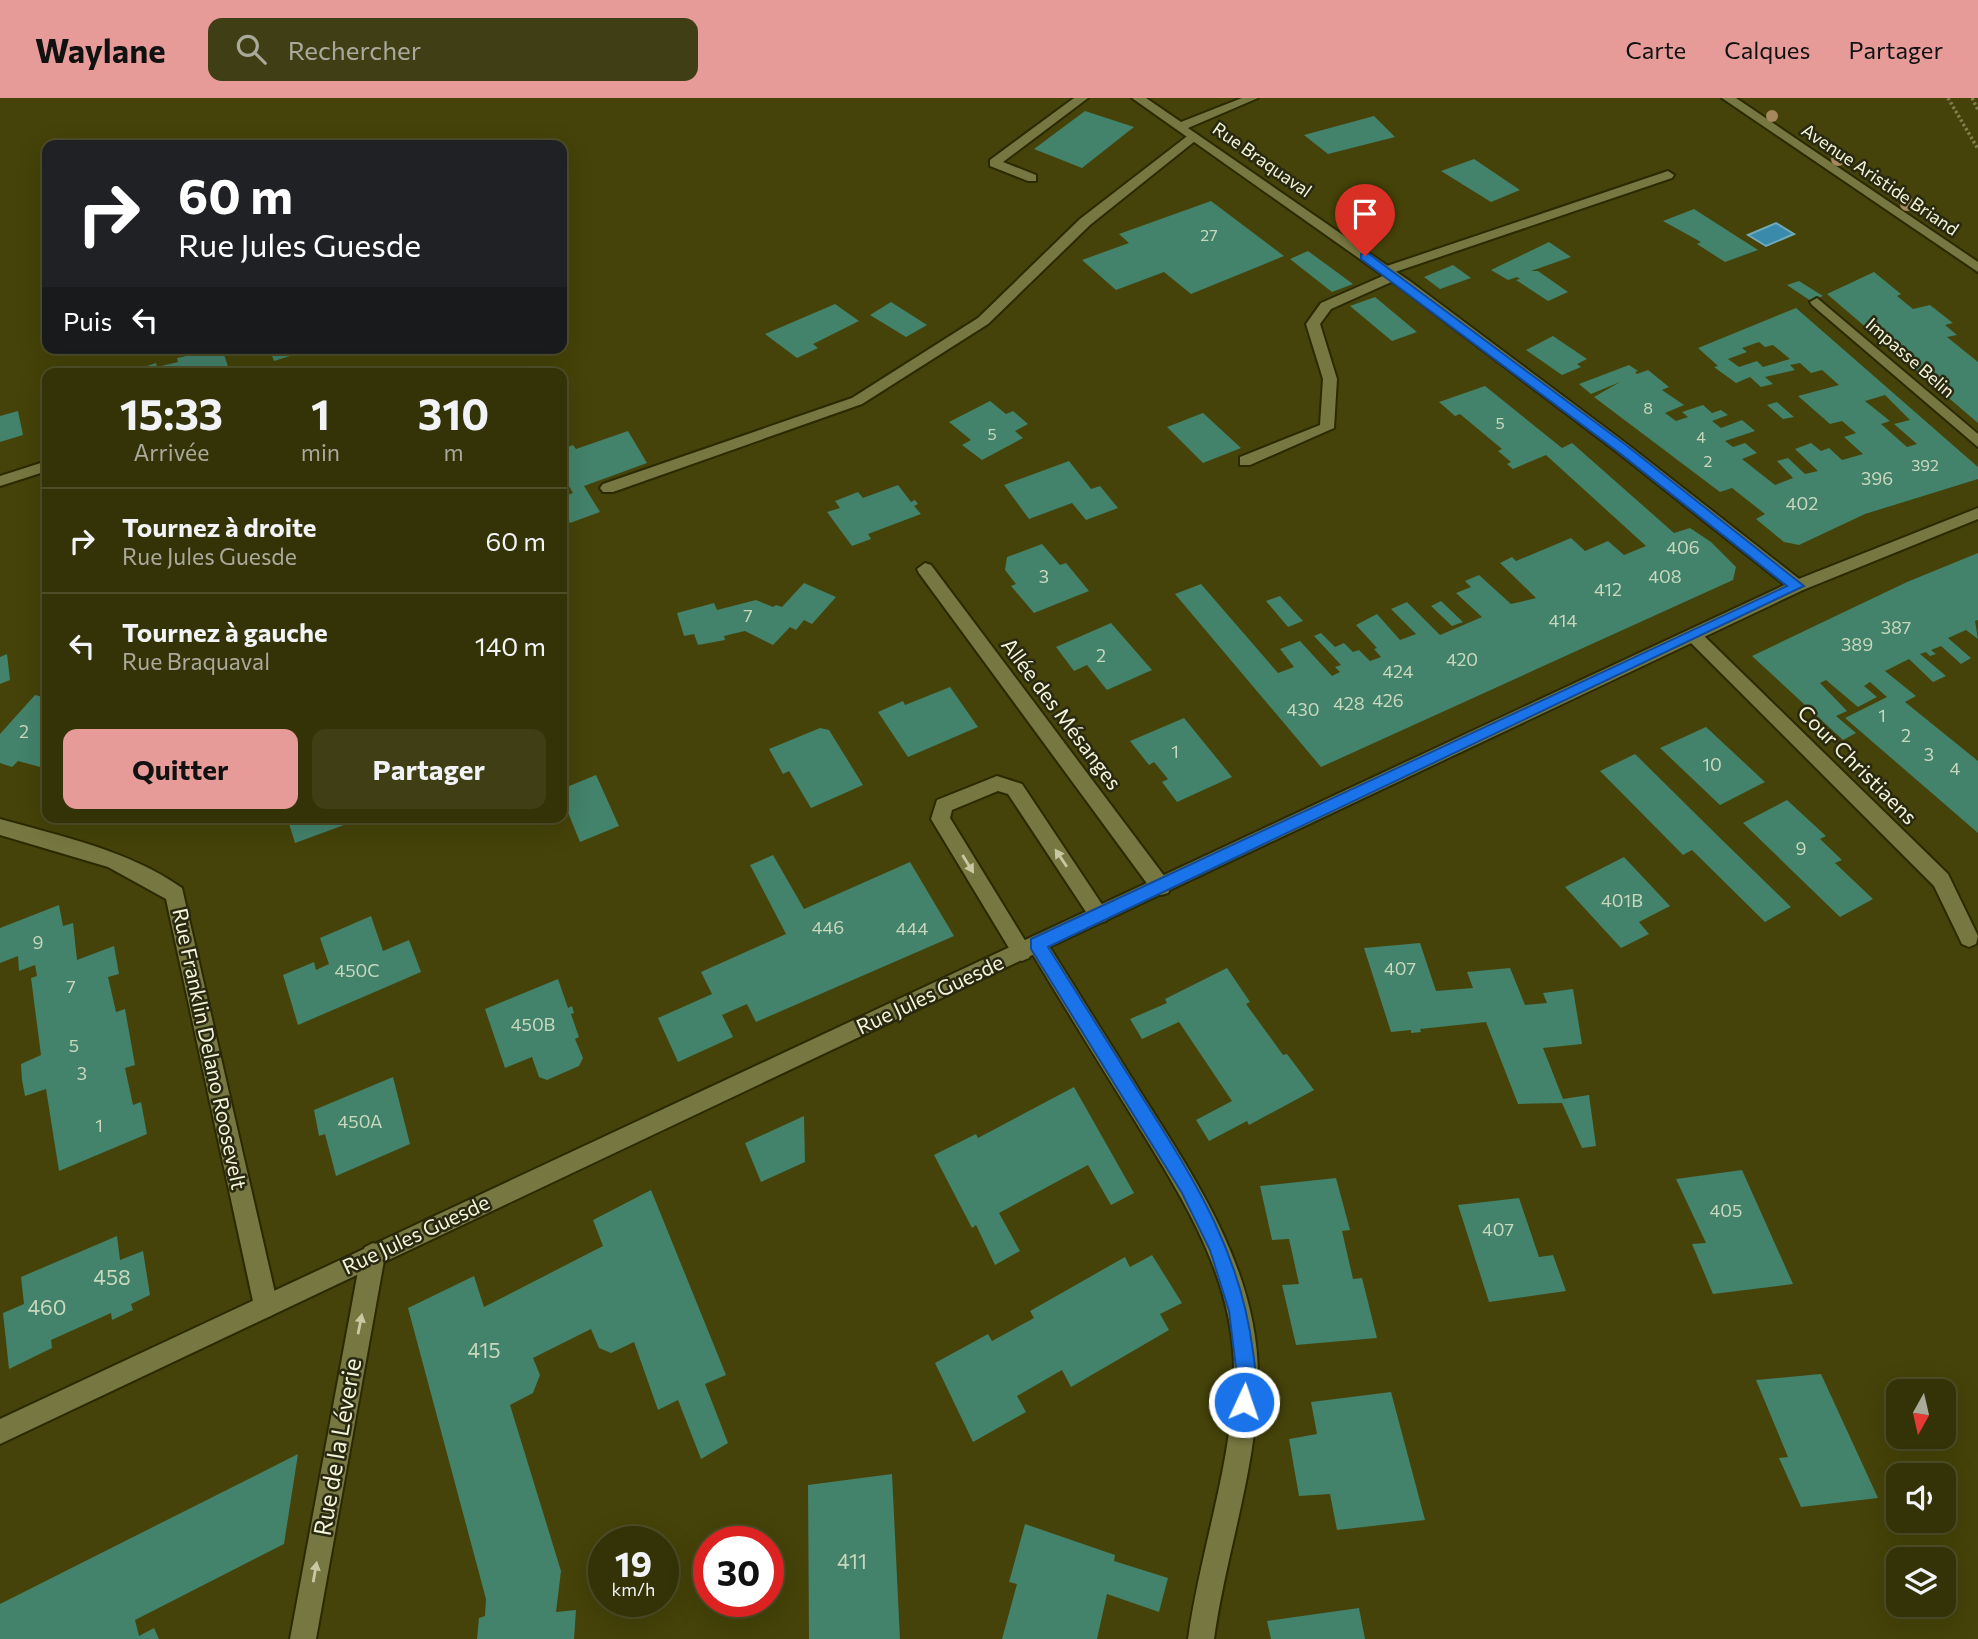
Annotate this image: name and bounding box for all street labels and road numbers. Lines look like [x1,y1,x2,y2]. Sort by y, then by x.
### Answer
street label: Rue Braquaval [1209,117,1316,201]
street label: Avenue Aristide Briand [1798,118,1963,240]
street label: Impasse Belin [1862,313,1960,402]
street label: Allée des Mésanges [997,632,1127,794]
street label: Cour Christiaens [1793,699,1923,829]
street label: Rue Franklin Delano Roosevelt [168,906,253,1192]
street label: Rue Jules Guesde [852,949,1007,1039]
street label: Rue Jules Guesde [338,1189,493,1279]
street label: Rue de la Léverie [307,1356,366,1538]

